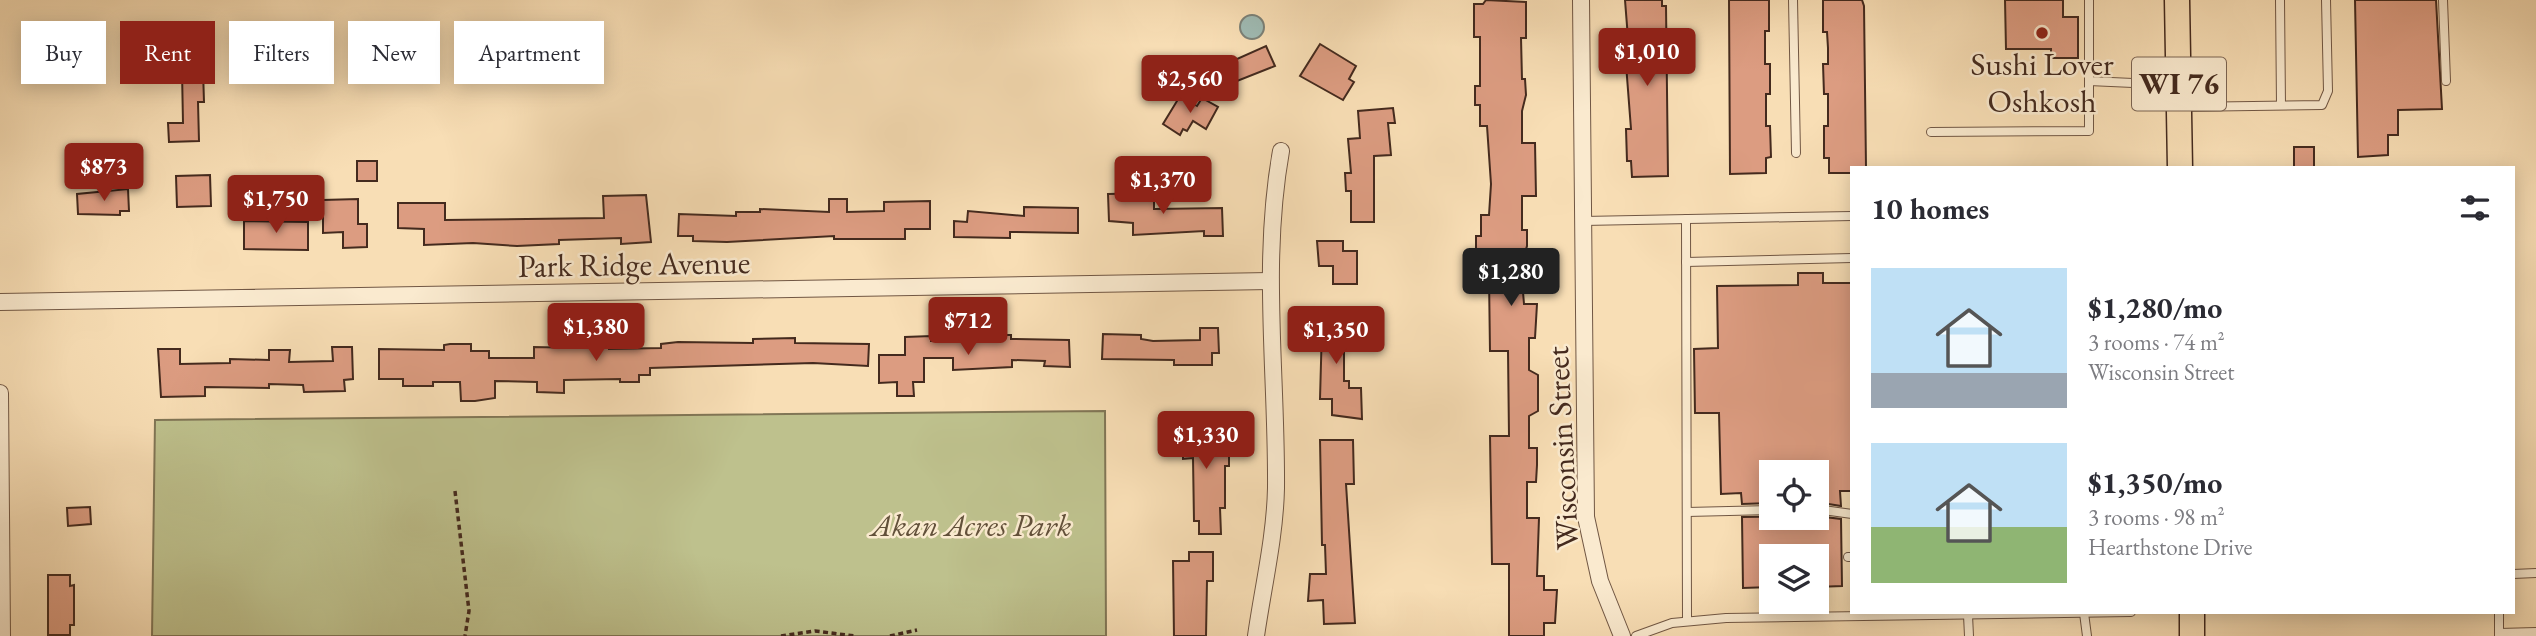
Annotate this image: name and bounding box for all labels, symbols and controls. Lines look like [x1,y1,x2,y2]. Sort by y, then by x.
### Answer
chip: Buy [21,21,106,84]
chip: Rent [120,21,215,84]
chip: Filters [229,21,334,84]
chip: New [348,21,440,84]
chip: Apartment [454,21,604,84]
marker: Sushi Lover Oshkosh [2034,25,2050,41]
pin: $1,010 [1590,28,1704,88]
text: $1,010 [1615,36,1679,66]
place label: Sushi Lover Oshkosh [1970,43,2114,122]
pin: $2,560 [1133,55,1247,115]
road number: WI 76 [2132,58,2226,110]
text: $2,560 [1158,63,1222,93]
pin: $873 [63,144,145,203]
text: $873 [80,151,128,181]
pin: $1,370 [1106,156,1220,216]
text: $1,370 [1131,164,1195,194]
pin: $1,750 [219,176,333,235]
text: $1,750 [244,183,308,213]
text: 10 homes [1871,189,1989,228]
icon: filters [2456,189,2494,227]
street label: Park Ridge Avenue [517,241,751,287]
pin: $1,280 [1454,248,1568,308]
text: $1,280 [1479,256,1543,286]
text: $1,280/mo [2088,288,2222,327]
icon: home [1927,296,2011,380]
pin: $712 [927,298,1009,357]
pin: $1,380 [539,304,653,363]
text: $712 [944,305,992,335]
pin: $1,350 [1279,306,1393,366]
text: $1,380 [564,311,628,341]
text: $1,350 [1304,314,1368,344]
text: 3 rooms · 74 m² [2088,327,2225,357]
street label: Wisconsin Street [1536,345,1588,551]
text: Wisconsin Street [2088,357,2234,387]
pin: $1,330 [1149,412,1263,471]
text: $1,330 [1174,419,1238,449]
map controls [1759,460,1829,614]
button: locate [1759,460,1829,530]
text: $1,350/mo [2088,463,2222,502]
icon: home [1927,471,2011,555]
text: 3 rooms · 98 m² [2088,502,2225,532]
park label: Akan Acres Park [869,504,1072,546]
text: Hearthstone Drive [2088,532,2252,562]
button: layers [1759,544,1829,614]

